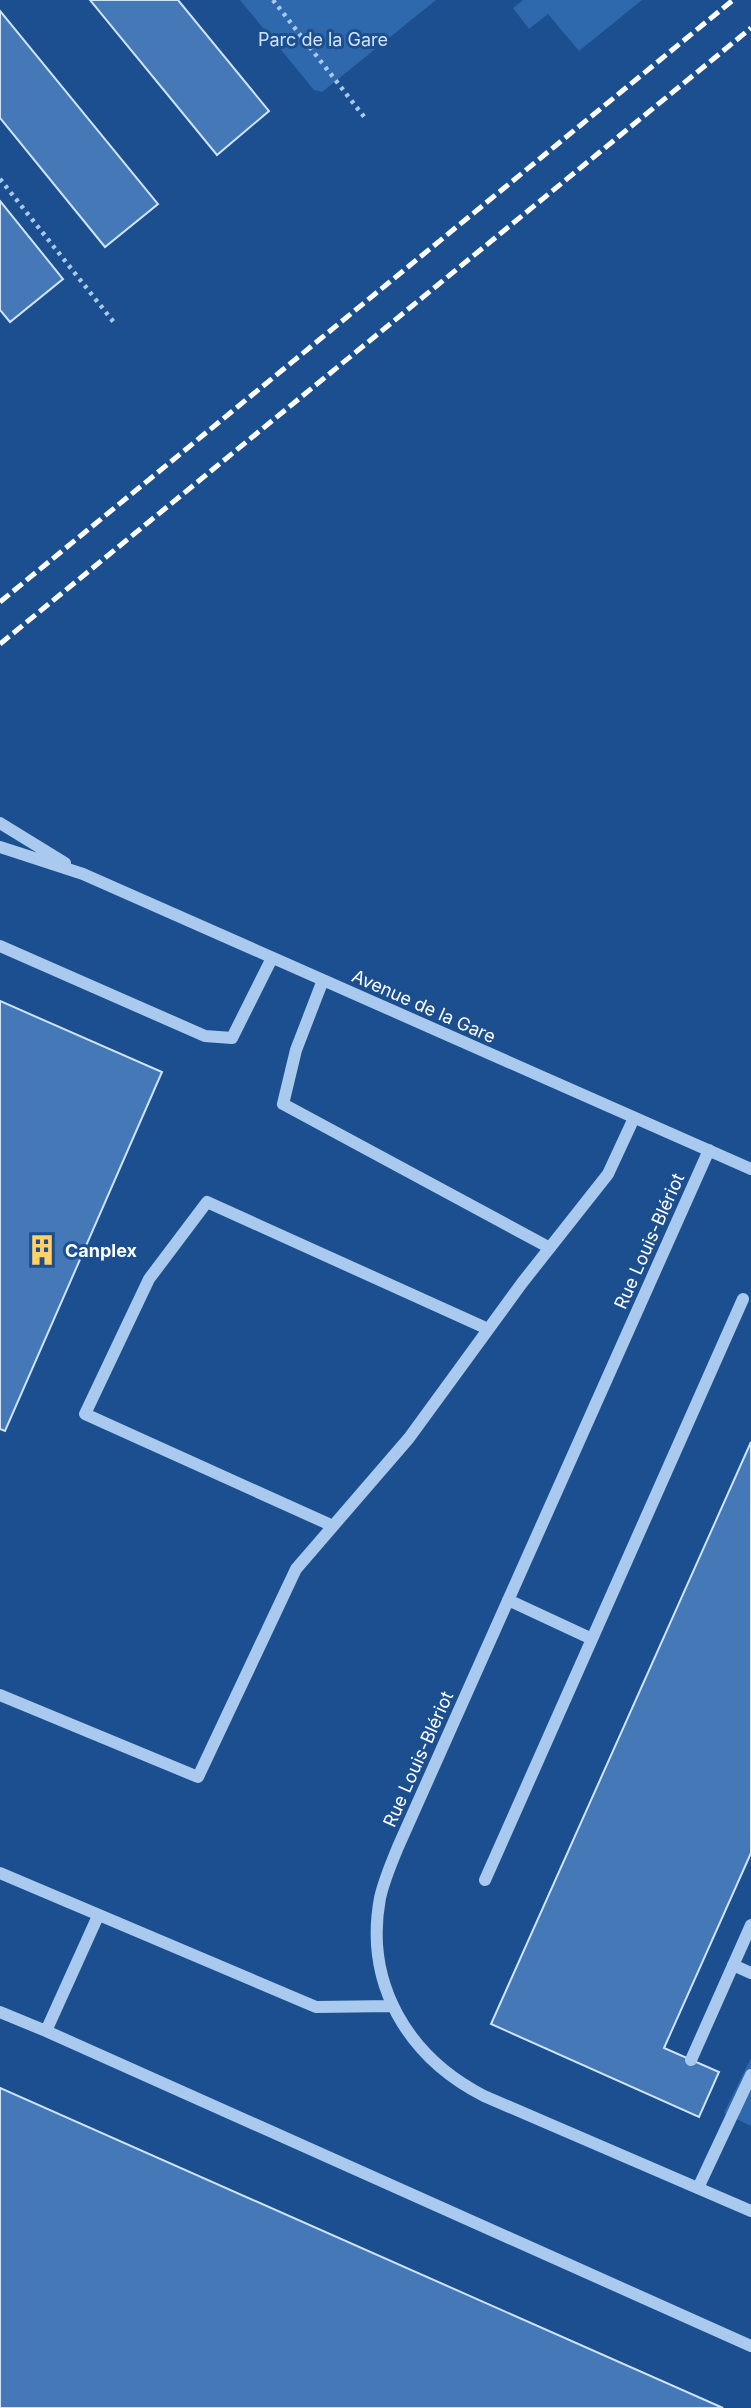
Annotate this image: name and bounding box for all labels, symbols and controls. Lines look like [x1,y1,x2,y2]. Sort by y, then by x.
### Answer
park label: Parc de la Gare [258,29,388,50]
street label: Avenue de la Gare [349,965,499,1047]
street label: Rue Louis-Blériot [610,1170,688,1312]
building icon: Canplex [25,1233,59,1267]
place label: Canplex [65,1240,138,1261]
street label: Rue Louis-Blériot [379,1688,457,1830]

